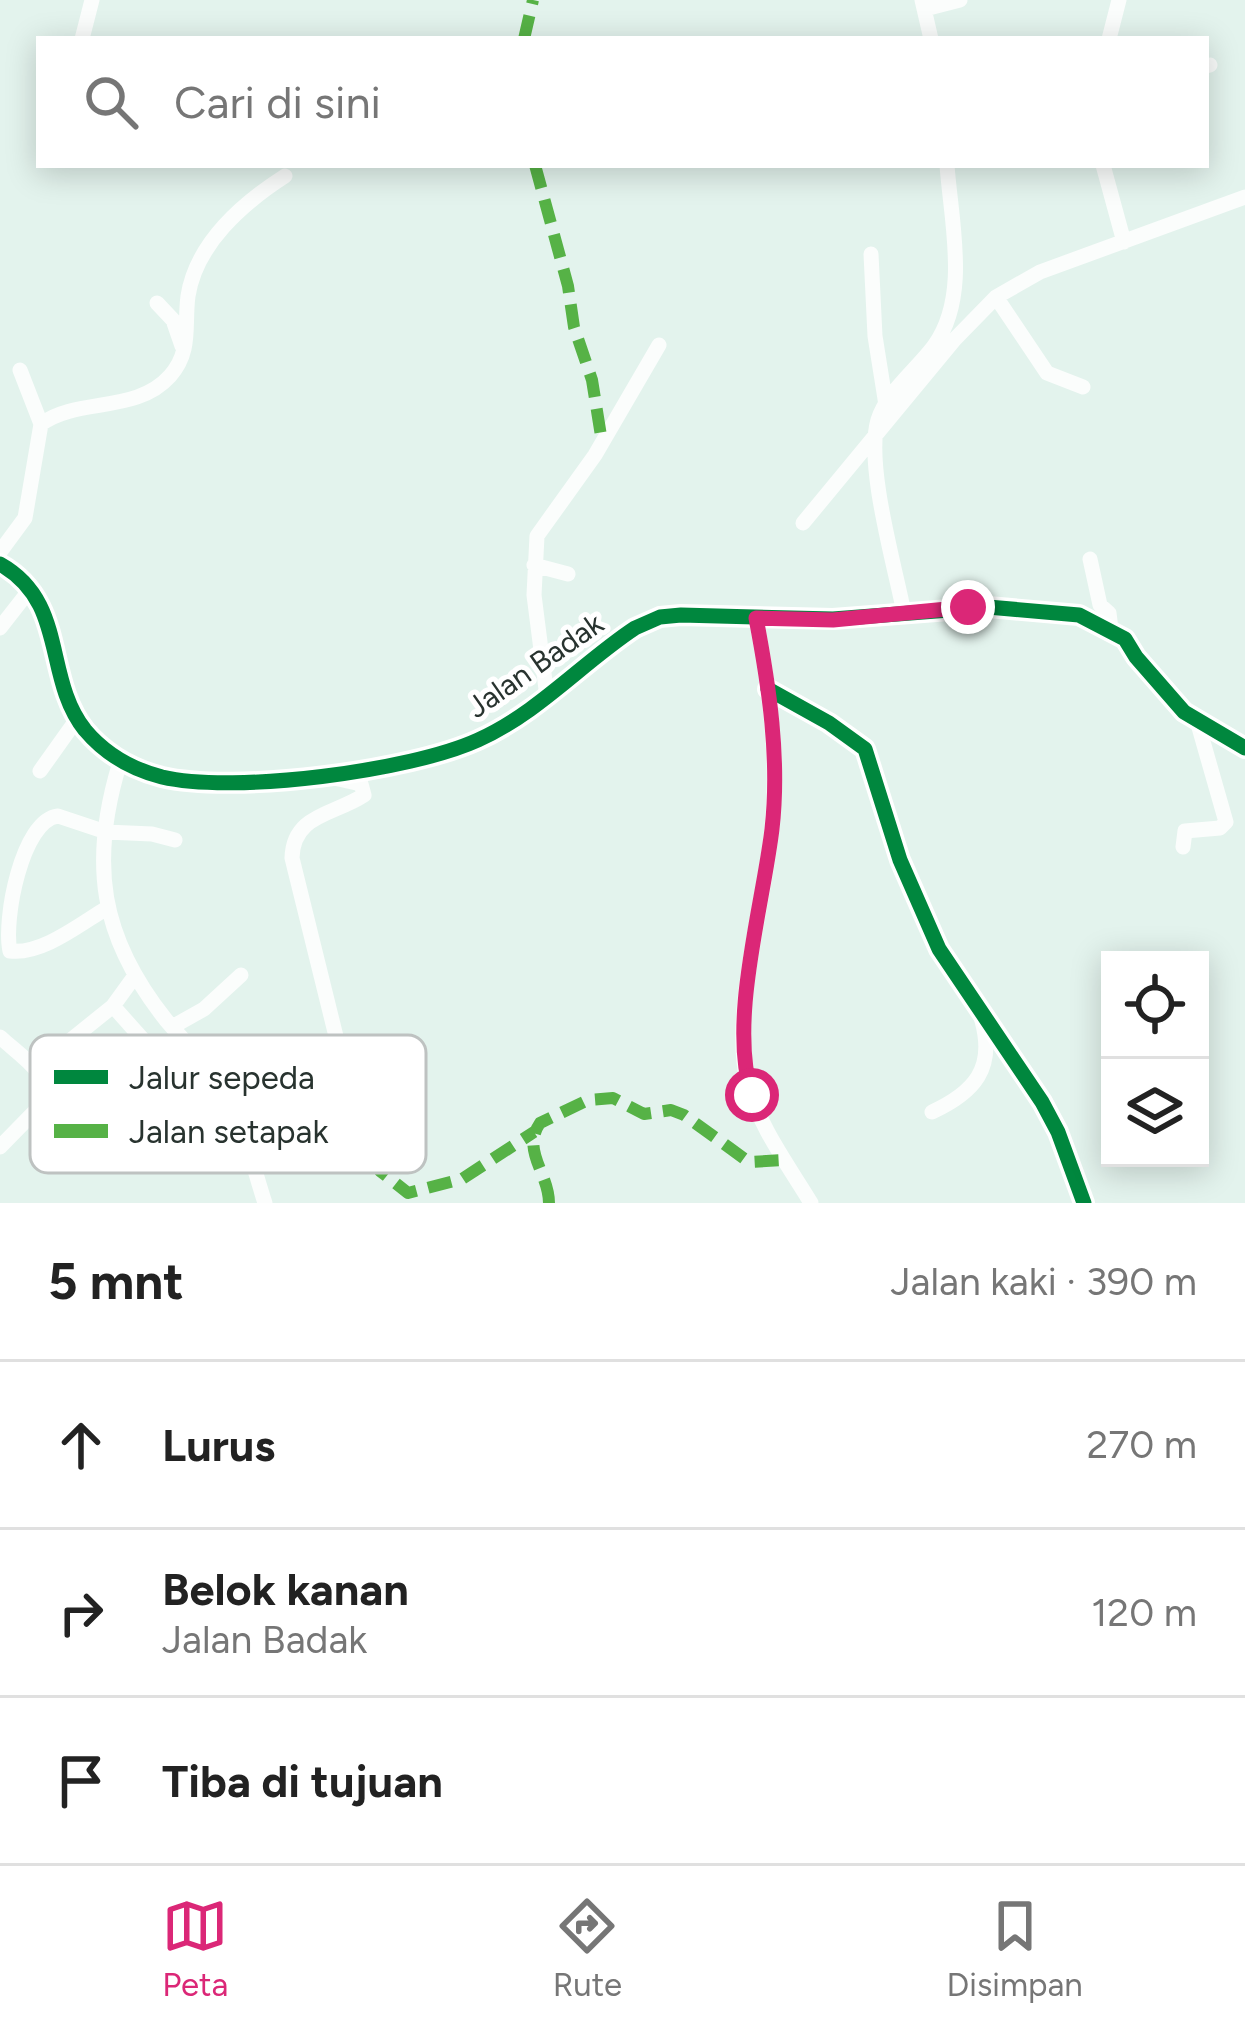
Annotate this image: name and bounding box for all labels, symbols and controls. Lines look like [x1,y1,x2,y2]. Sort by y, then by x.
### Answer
search box [36,36,1209,168]
icon: search [78,69,144,135]
text: Cari di sini [174,75,381,129]
route end [941,580,995,634]
street label: Jalan Badak [460,604,611,725]
map controls [1101,951,1209,1167]
button: locate [1101,951,1209,1059]
legend [30,1035,426,1173]
text: Jalur sepeda [129,1058,315,1097]
button: layers [1101,1059,1209,1167]
route start [725,1068,779,1122]
text: Jalan setapak [129,1112,328,1151]
text: 5 mnt [48,1251,184,1312]
text: Jalan kaki · 390 m [891,1258,1197,1305]
icon: ahead [48,1412,114,1478]
text: Lurus [162,1418,275,1472]
text: 270 m [1086,1421,1197,1468]
text: Belok kanan [162,1562,409,1616]
icon: right [48,1580,114,1646]
text: 120 m [1091,1589,1197,1636]
text: Jalan Badak [162,1616,367,1663]
icon: arrive [48,1748,114,1814]
text: Tiba di tujuan [162,1754,443,1808]
tab: Peta [162,1893,228,2004]
tab: Rute [553,1893,622,2004]
tab: Disimpan [947,1893,1083,2004]

